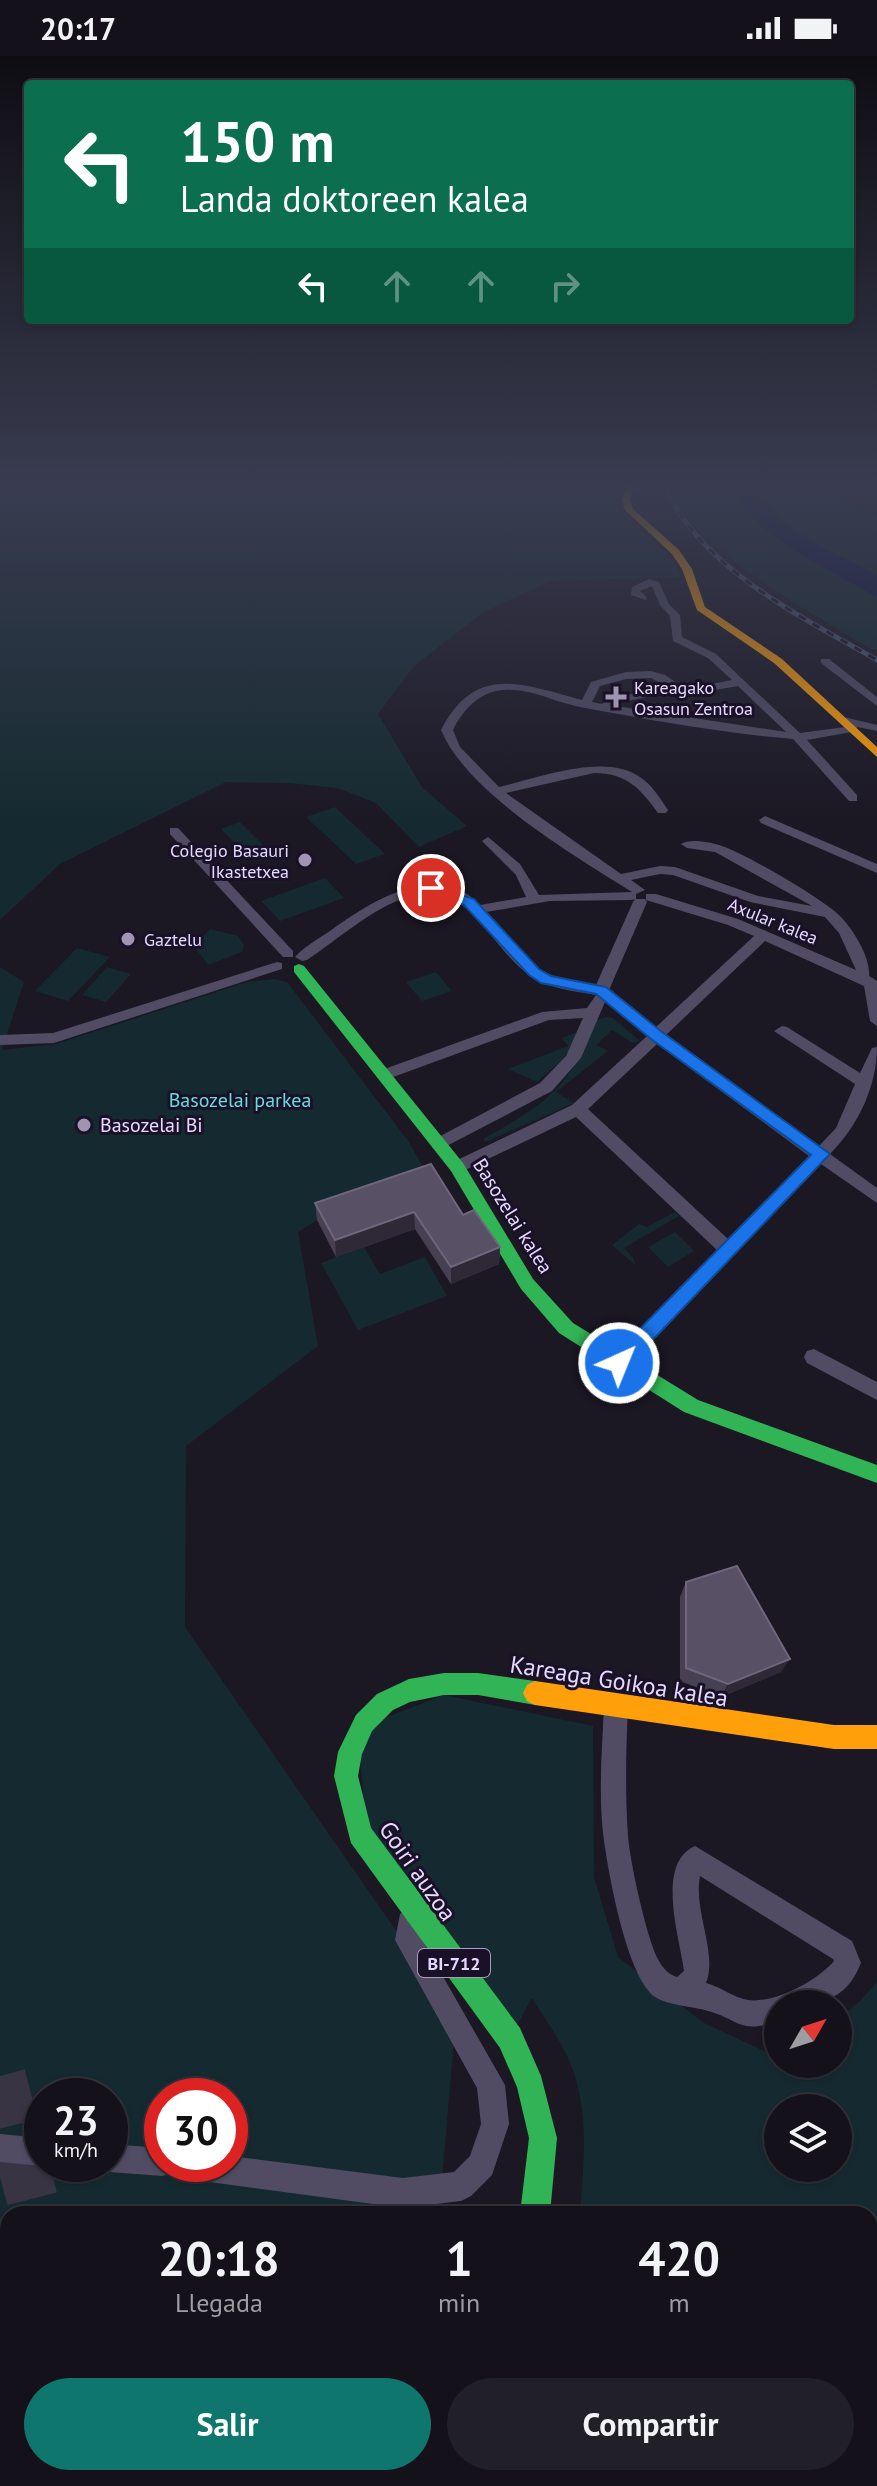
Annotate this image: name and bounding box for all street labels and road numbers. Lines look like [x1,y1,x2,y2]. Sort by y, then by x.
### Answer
street label: Axular kalea [725,893,821,949]
street label: Basozelai kalea [467,1154,559,1278]
street label: Kareaga Goikoa kalea [508,1648,730,1714]
street label: Goiri auzoa [372,1815,464,1927]
road number: BI-712 [418,1949,490,1977]

